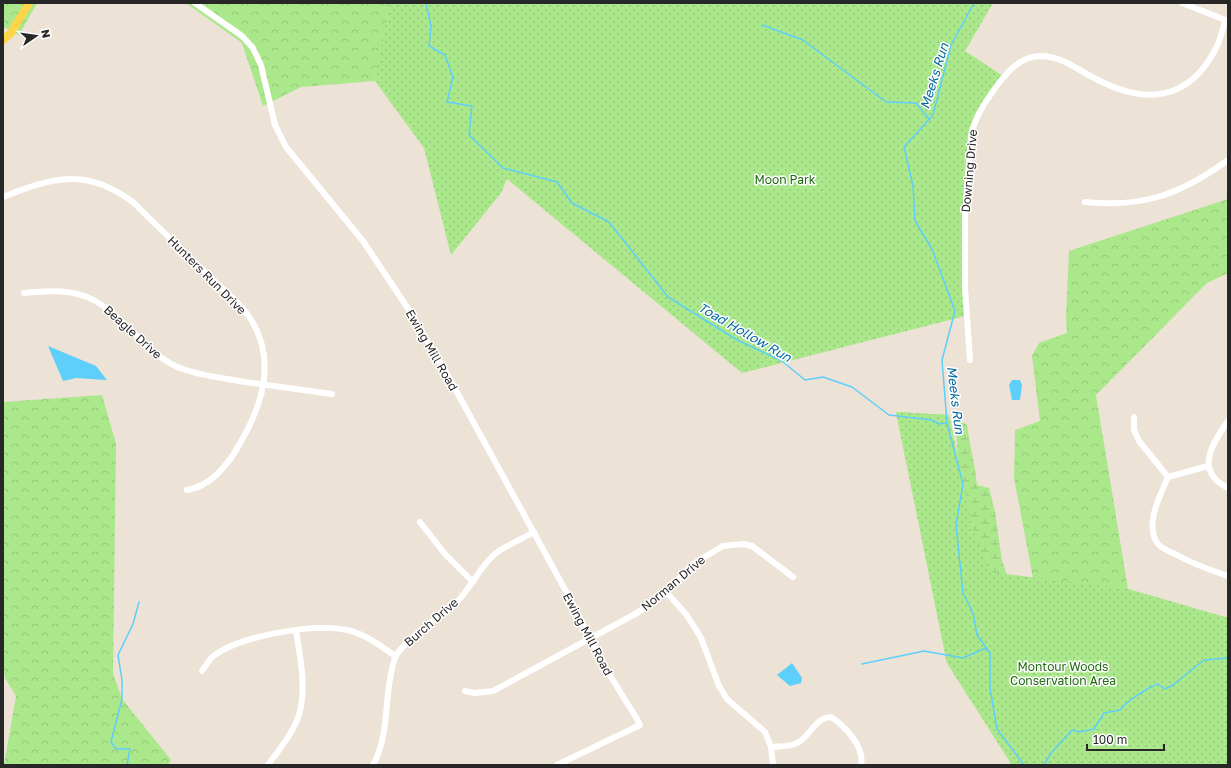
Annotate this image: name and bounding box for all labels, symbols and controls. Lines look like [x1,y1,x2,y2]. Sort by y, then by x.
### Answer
north arrow [16,16,56,56]
text: N [39,28,54,39]
water label: Meeks Run [916,40,952,111]
street label: Downing Drive [958,129,980,213]
park label: Moon Park [754,172,816,187]
street label: Hunters Run Drive [165,233,249,317]
water label: Toad Hollow Run [696,299,795,366]
street label: Beagle Drive [101,302,165,362]
street label: Ewing Mill Road [403,307,461,393]
water label: Meeks Run [944,365,968,436]
street label: Norman Drive [638,552,708,614]
street label: Ewing Mill Road [560,590,616,678]
street label: Burch Drive [401,594,461,649]
park label: Montour Woods Conservation Area [1010,659,1116,688]
scale bar [1087,726,1164,752]
text: 100 m [1093,732,1127,747]

